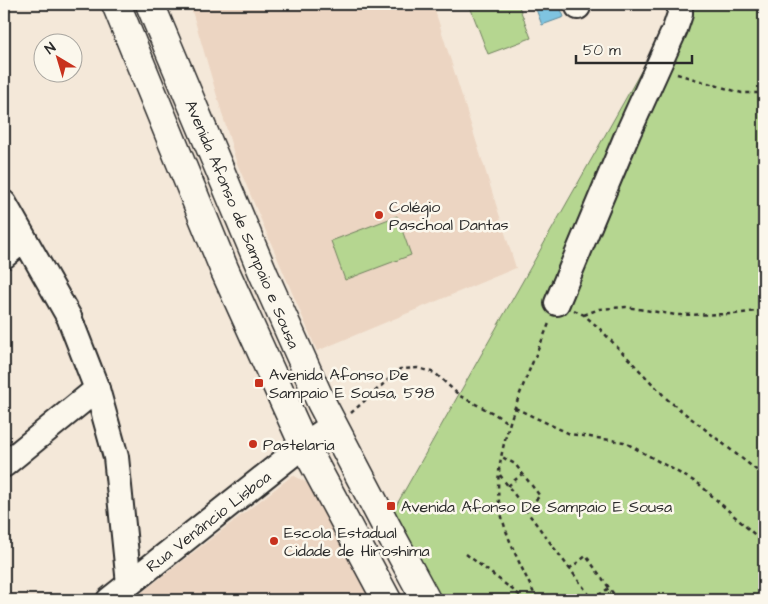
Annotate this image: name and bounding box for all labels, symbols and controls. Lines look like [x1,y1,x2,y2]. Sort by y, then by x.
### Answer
north arrow [32,32,82,82]
scale bar [576,32,692,64]
text: N [41,38,60,59]
text: 50 m [583,40,621,61]
street label: Avenida Afonso de Sampaio e Sousa [180,97,305,352]
place label: Colégio Paschoal Dantas [389,196,509,236]
marker: Colégio Paschoal Dantas [373,209,385,221]
place label: Avenida Afonso De Sampaio E Sousa, 598 [269,364,434,404]
marker: Avenida Afonso De Sampaio E Sousa, 598 [253,377,265,389]
place label: Pastelaria [263,434,335,456]
marker: Pastelaria [247,438,259,450]
street label: Rua Venâncio Lisboa [142,466,275,577]
place label: Avenida Afonso De Sampaio E Sousa [401,496,672,518]
marker: Avenida Afonso De Sampaio E Sousa [385,500,397,512]
place label: Escola Estadual Cidade de Hiroshima [284,522,430,562]
marker: Escola Estadual Cidade de Hiroshima [268,535,280,547]

